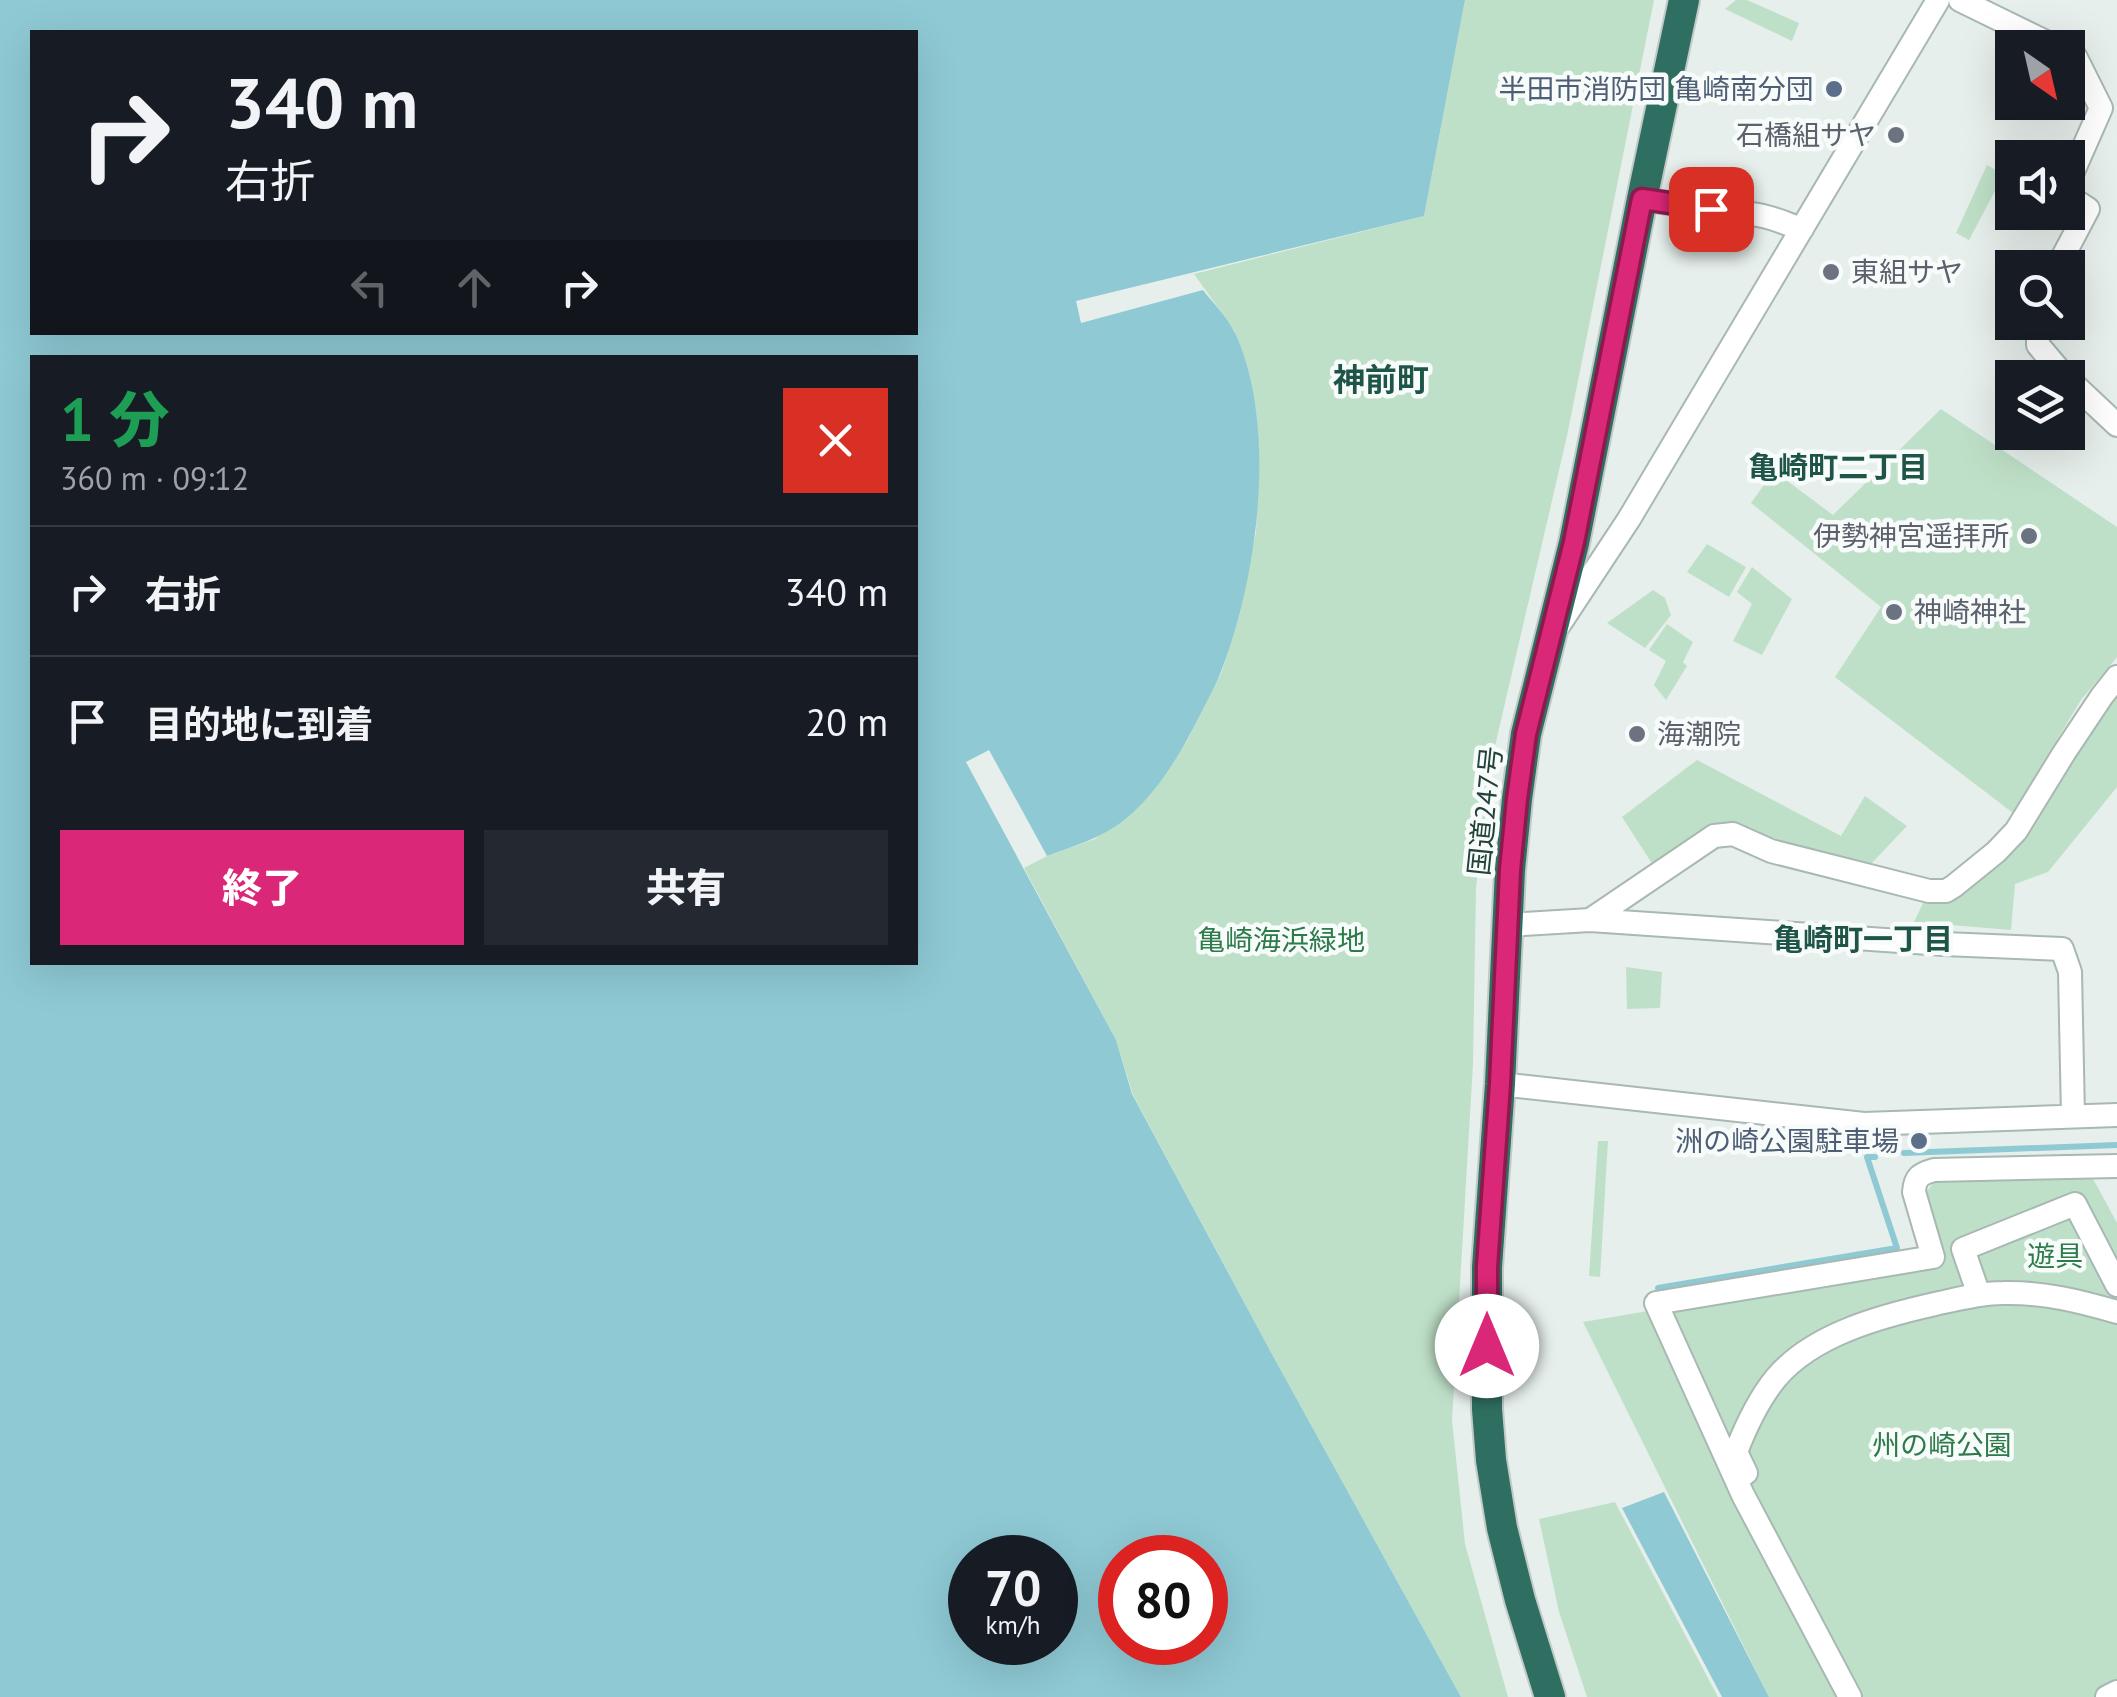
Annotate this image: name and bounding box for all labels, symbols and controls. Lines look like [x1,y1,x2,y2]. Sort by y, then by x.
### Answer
north arrow [1995,30,2085,120]
map controls [1995,30,2085,450]
text: 340 m [225,57,418,147]
icon: right [60,70,190,200]
place label: 半田市消防団 亀崎南分団 [1499,70,1814,107]
marker: 半田市消防団 亀崎南分団 [1823,78,1845,100]
place label: 石橋組サヤ [1736,116,1876,153]
marker: 石橋組サヤ [1885,124,1907,146]
button: sound [1995,140,2085,230]
text: 右折 [225,151,315,209]
pin [1669,167,1754,252]
icon: arrive [1684,182,1739,237]
button: search [1995,250,2085,340]
place label: 東組サヤ [1851,253,1963,290]
icon: left [342,260,397,315]
icon: ahead [447,260,502,315]
icon: right [552,260,607,315]
marker: 東組サヤ [1820,261,1842,283]
district label: 神前町 [1333,358,1429,400]
button: layers [1995,360,2085,450]
text: 1 分 [60,380,169,458]
button: close [783,388,888,493]
district label: 亀崎町二丁目 [1748,447,1928,486]
text: 360 m · 09:12 [60,457,249,499]
place label: 伊勢神宮遥拝所 [1813,517,2009,554]
marker: 伊勢神宮遥拝所 [2018,525,2040,547]
icon: right [60,564,115,619]
text: 340 m [785,567,888,616]
text: 右折 [145,569,221,618]
place label: 神崎神社 [1914,593,2026,630]
marker: 神崎神社 [1883,601,1905,623]
icon: arrive [60,694,115,749]
text: 20 m [806,697,888,746]
text: 目的地に到着 [145,699,373,748]
place label: 海潮院 [1657,715,1741,752]
marker: 海潮院 [1626,723,1648,745]
street label: 国道247号 [1459,744,1510,877]
button: 終了 [60,830,464,945]
button: 共有 [484,830,888,945]
district label: 亀崎町一丁目 [1773,919,1953,958]
park label: 亀崎海浜緑地 [1197,921,1365,958]
place label: 洲の崎公園駐車場 [1675,1122,1899,1159]
marker: 洲の崎公園駐車場 [1908,1130,1930,1152]
park label: 遊具 [2027,1237,2083,1274]
position arrow [1435,1294,1539,1398]
park label: 州の崎公園 [1872,1426,2012,1463]
speed limit sign: 80 [1098,1535,1228,1665]
text: 70 [985,1555,1041,1620]
text: km/h [986,1609,1040,1641]

